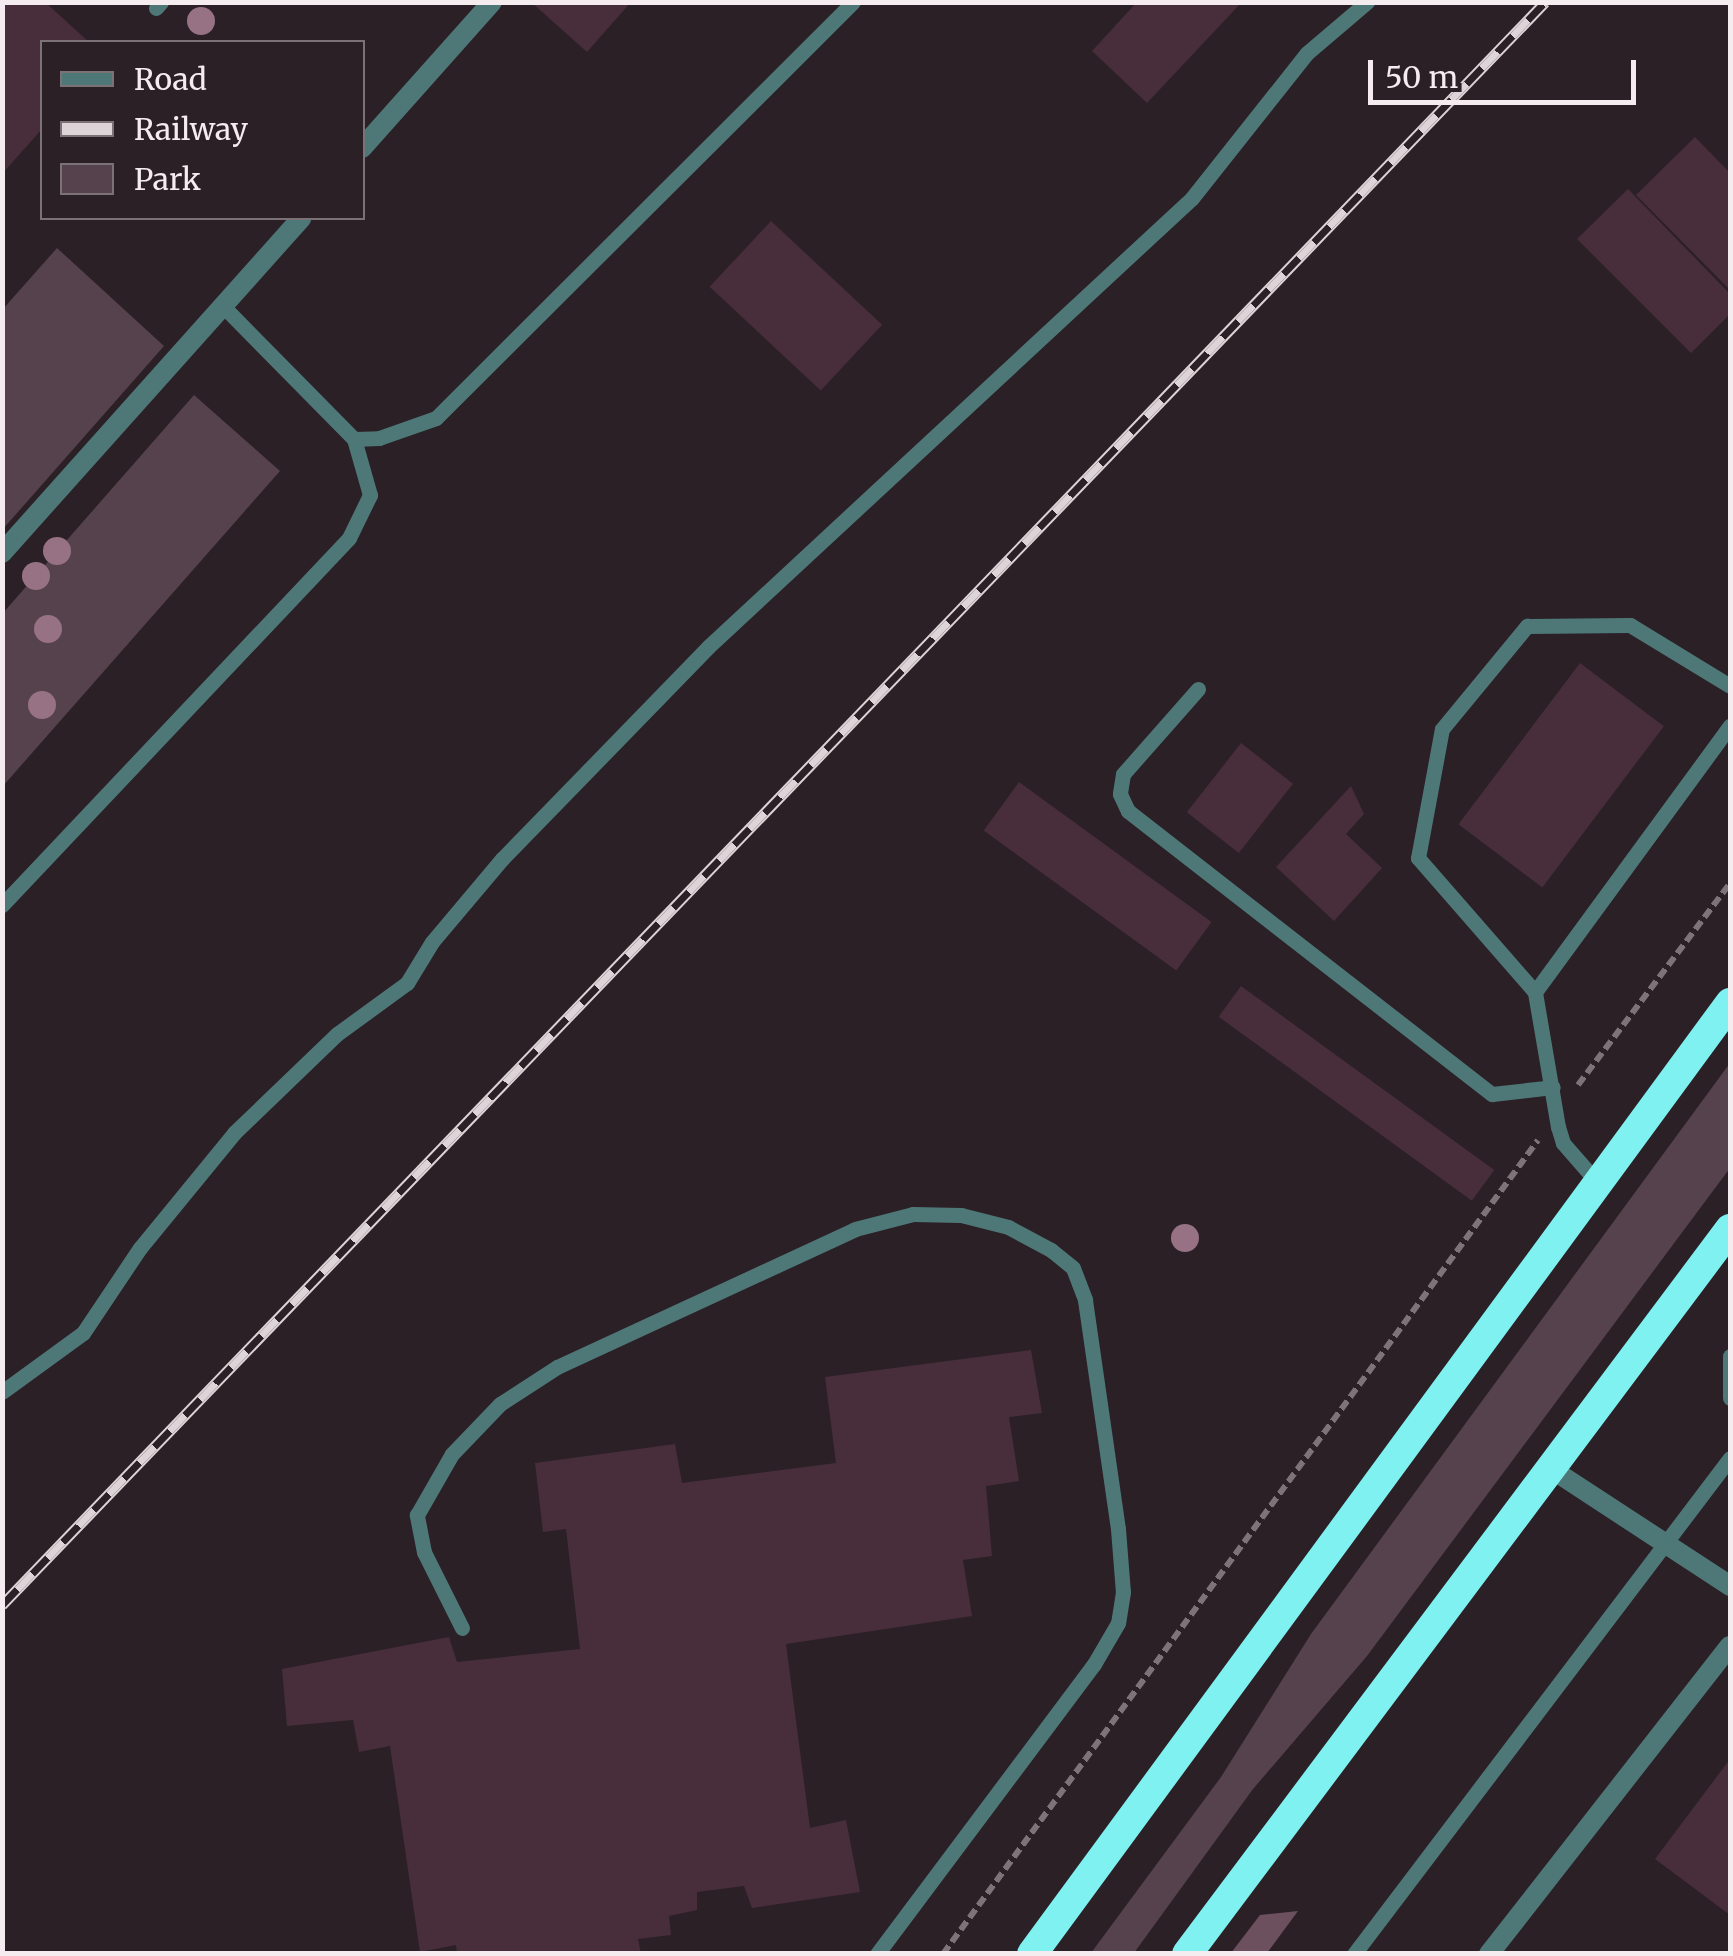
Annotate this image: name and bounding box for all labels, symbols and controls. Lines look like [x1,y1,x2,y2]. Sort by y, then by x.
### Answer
legend [40,40,365,220]
scale bar [1373,40,1640,102]
text: 50 m [1385,58,1458,96]
text: Road [134,60,207,98]
text: Railway [134,110,248,148]
text: Park [134,160,201,198]

